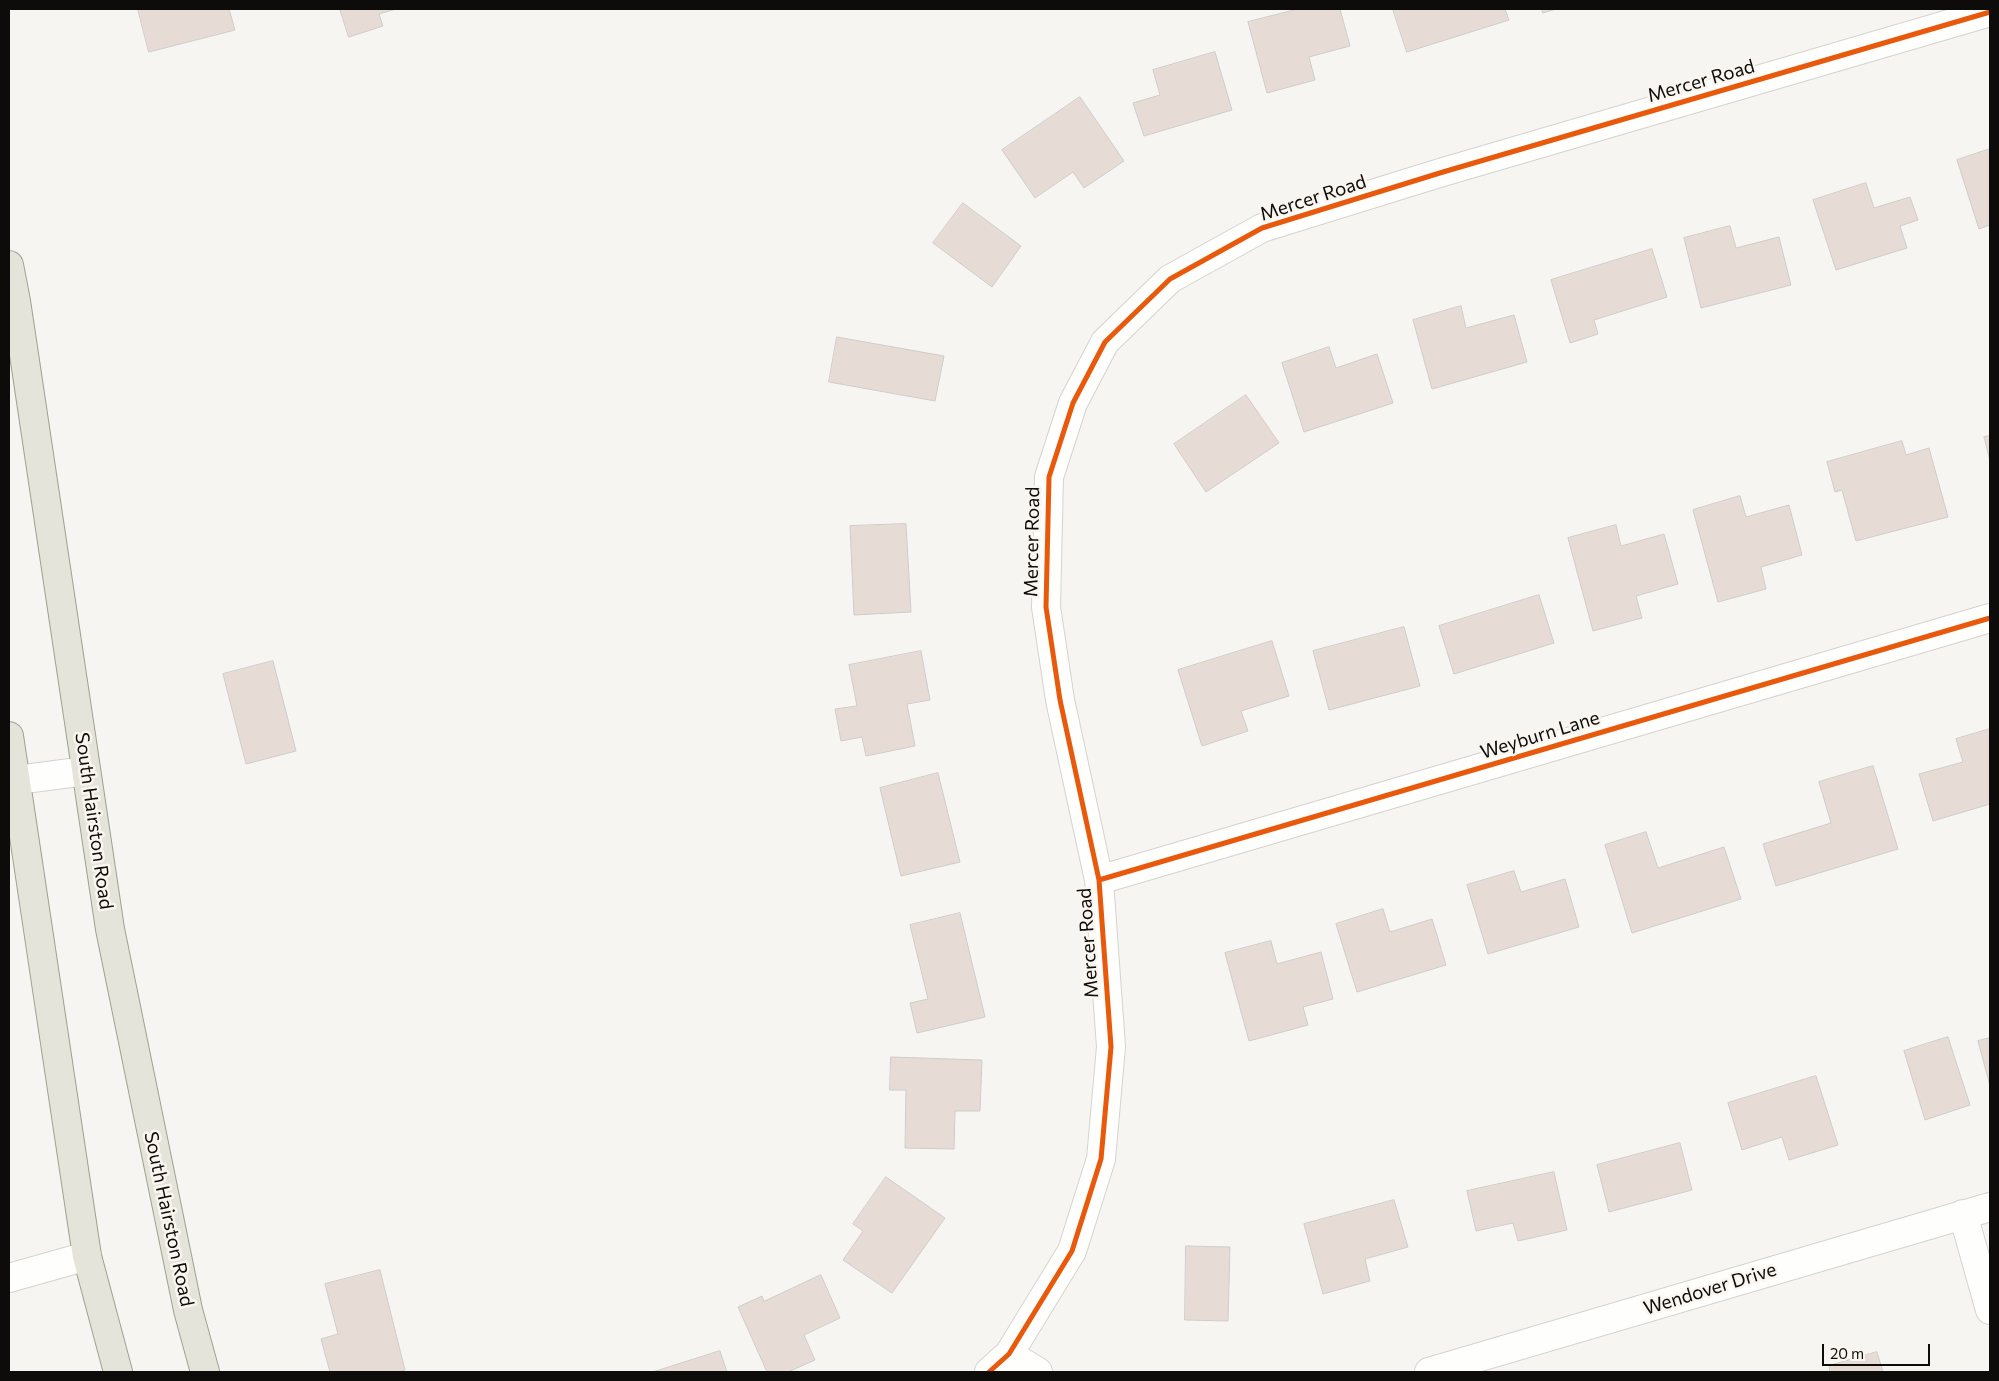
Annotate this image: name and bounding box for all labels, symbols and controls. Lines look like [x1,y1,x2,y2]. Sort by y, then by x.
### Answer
street label: Mercer Road [1645,55,1757,107]
street label: Mercer Road [1257,170,1369,226]
street label: Mercer Road [1020,487,1044,597]
street label: Weyburn Lane [1478,706,1602,764]
street label: South Hairston Road [70,731,118,911]
street label: Mercer Road [1073,887,1103,999]
street label: South Hairston Road [139,1129,199,1309]
street label: Wendover Drive [1641,1258,1779,1320]
scale bar [1824,1334,1932,1366]
text: 20 m [1830,1344,1864,1362]

